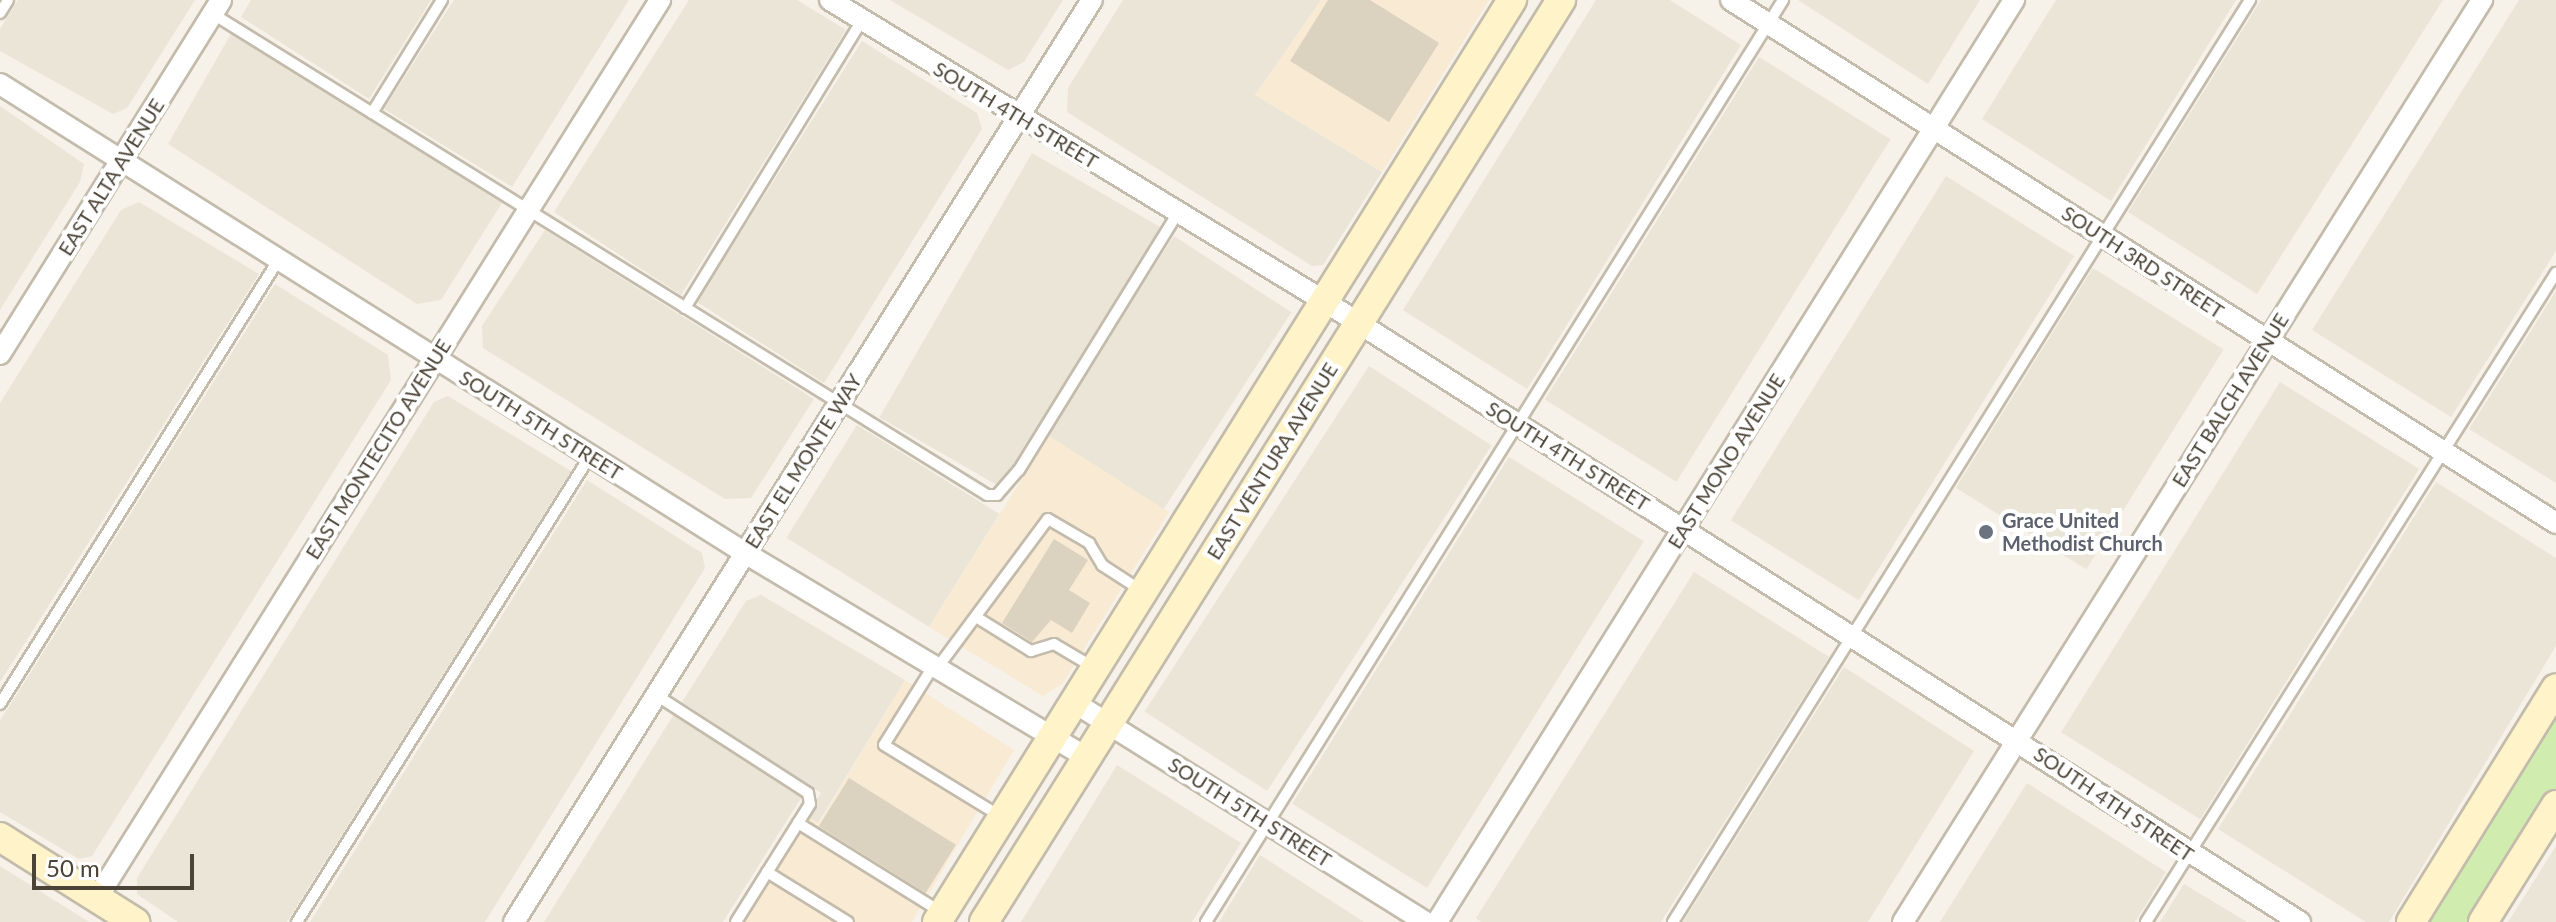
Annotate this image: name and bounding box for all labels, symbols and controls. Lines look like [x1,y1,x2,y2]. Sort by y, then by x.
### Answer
street label: SOUTH 4TH STREET [929,56,1103,174]
street label: EAST ALTA AVENUE [52,93,170,261]
street label: SOUTH 3RD STREET [2057,201,2229,323]
street label: EAST BALCH AVENUE [2166,308,2294,492]
street label: EAST MONTECITO AVENUE [300,334,456,564]
street label: EAST VENTURA AVENUE [1201,357,1343,565]
street label: SOUTH 5TH STREET [455,365,627,485]
street label: EAST EL MONTE WAY [739,369,867,553]
street label: EAST MONO AVENUE [1662,369,1790,553]
street label: SOUTH 4TH STREET [1482,396,1654,516]
place label: Grace United Methodist Church [2002,508,2163,555]
marker: Grace United Methodist Church [1977,523,1995,541]
street label: SOUTH 4TH STREET [2029,742,2199,866]
street label: SOUTH 5TH STREET [1164,752,1336,872]
scale bar [36,838,198,888]
text: 50 m [46,853,100,882]

